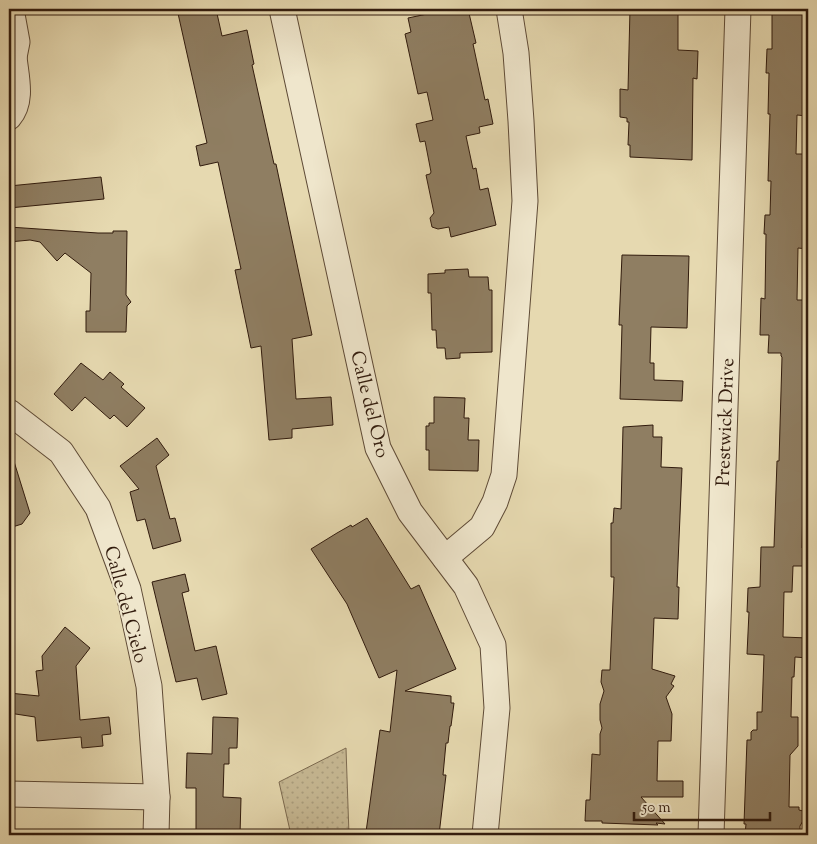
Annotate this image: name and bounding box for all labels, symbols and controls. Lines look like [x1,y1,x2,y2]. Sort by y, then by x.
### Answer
street label: Calle del Oro [342,348,395,461]
street label: Prestwick Drive [711,357,742,487]
street label: Calle del Cielo [96,543,153,666]
scale bar [634,789,771,821]
text: 50 m [641,798,671,819]

